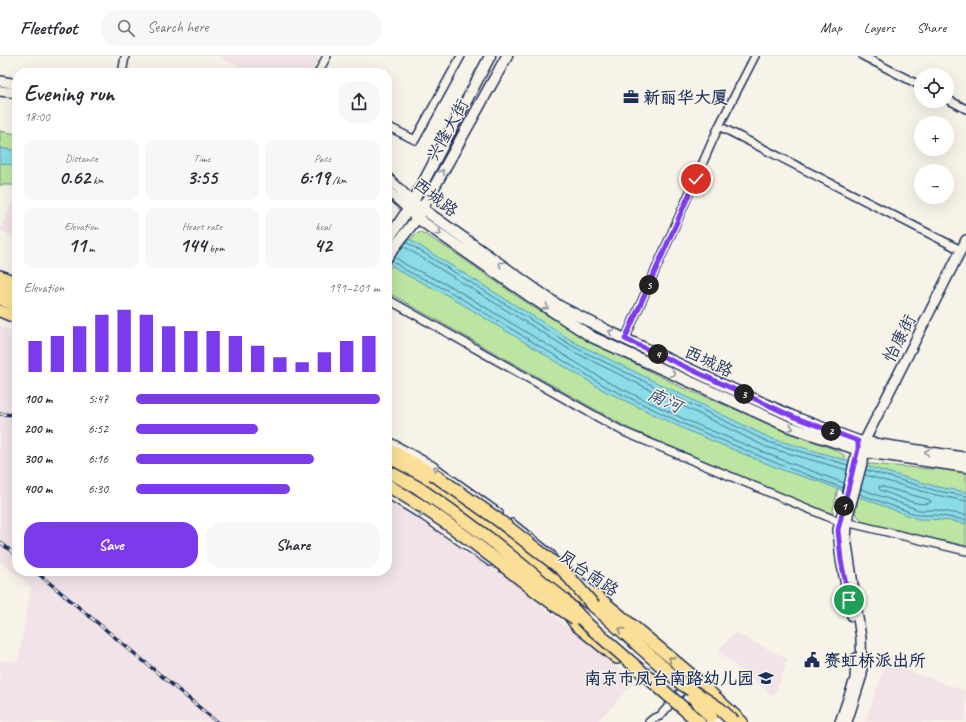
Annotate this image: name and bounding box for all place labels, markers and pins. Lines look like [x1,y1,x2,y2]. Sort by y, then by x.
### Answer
place label: 新丽华大厦 [643,87,728,108]
office icon: 新丽华大厦 [622,88,640,106]
pin [679,162,713,196]
pin: 5 [639,275,659,295]
pin: 4 [648,344,668,364]
pin: 3 [734,384,754,404]
pin: 2 [821,421,841,441]
pin: 1 [834,496,854,516]
pin [832,583,866,617]
place label: 赛虹桥派出所 [824,650,926,671]
public building icon: 赛虹桥派出所 [803,651,821,669]
place label: 南京市凤台南路幼儿园 [584,668,754,689]
school or university icon: 南京市凤台南路幼儿园 [757,669,775,687]

